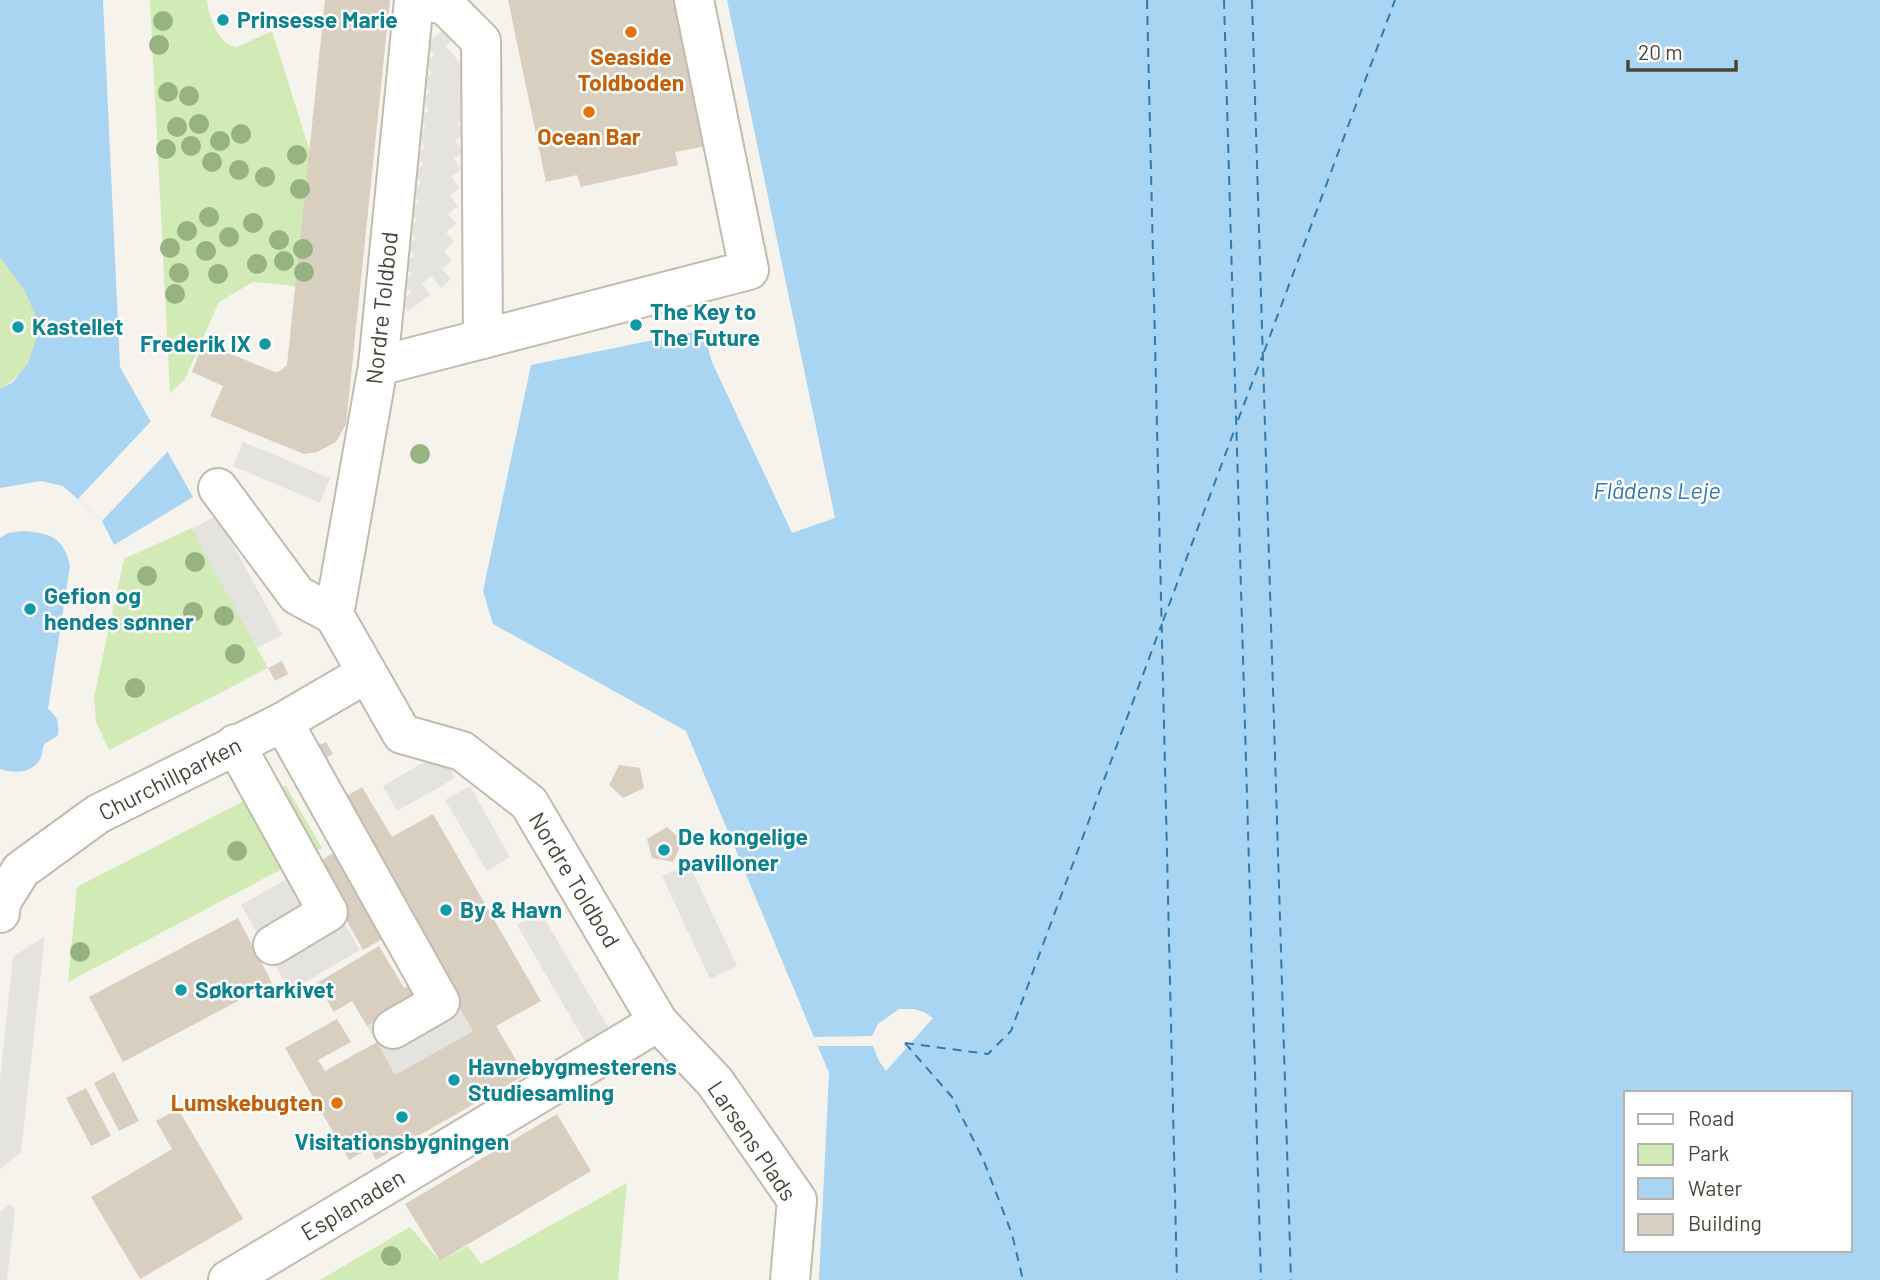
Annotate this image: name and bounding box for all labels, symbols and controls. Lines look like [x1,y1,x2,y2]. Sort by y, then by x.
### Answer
place label: Prinsesse Marie [237,5,398,33]
marker: Prinsesse Marie [215,12,231,28]
marker: Seaside Toldboden [623,24,639,40]
scale bar [1628,28,1736,72]
text: 20 m [1638,39,1683,64]
place label: Seaside Toldboden [578,42,684,96]
marker: Ocean Bar [581,104,597,120]
place label: Ocean Bar [537,122,641,150]
street label: Nordre Toldbod [359,230,403,386]
place label: The Key to The Future [650,297,760,351]
place label: Kastellet [32,312,123,340]
marker: The Key to The Future [628,317,644,333]
marker: Kastellet [10,319,26,335]
place label: Frederik IX [140,329,251,357]
marker: Frederik IX [257,336,273,352]
water label: Flådens Leje [1593,475,1721,504]
place label: Gefion og hendes sønner [44,581,194,635]
marker: Gefion og hendes sønner [22,601,38,617]
street label: Churchillparken [94,730,246,826]
street label: Nordre Toldbod [523,807,626,952]
place label: De kongelige pavilloner [678,822,808,876]
marker: De kongelige pavilloner [656,842,672,858]
place label: By & Havn [460,895,562,923]
marker: By & Havn [438,902,454,918]
place label: Søkortarkivet [195,975,334,1003]
marker: Søkortarkivet [173,982,189,998]
place label: Havnebygmesterens Studiesamling [468,1052,677,1106]
marker: Havnebygmesterens Studiesamling [446,1072,462,1088]
street label: Larsens Plads [702,1075,803,1206]
place label: Lumskebugten [171,1088,323,1116]
legend [1624,1091,1852,1252]
marker: Lumskebugten [329,1095,345,1111]
text: Road [1688,1105,1734,1130]
marker: Visitationsbygningen [394,1109,410,1125]
place label: Visitationsbygningen [295,1127,509,1155]
text: Park [1688,1140,1729,1165]
street label: Esplanaden [296,1162,409,1246]
text: Water [1688,1175,1743,1200]
text: Building [1688,1210,1762,1235]

